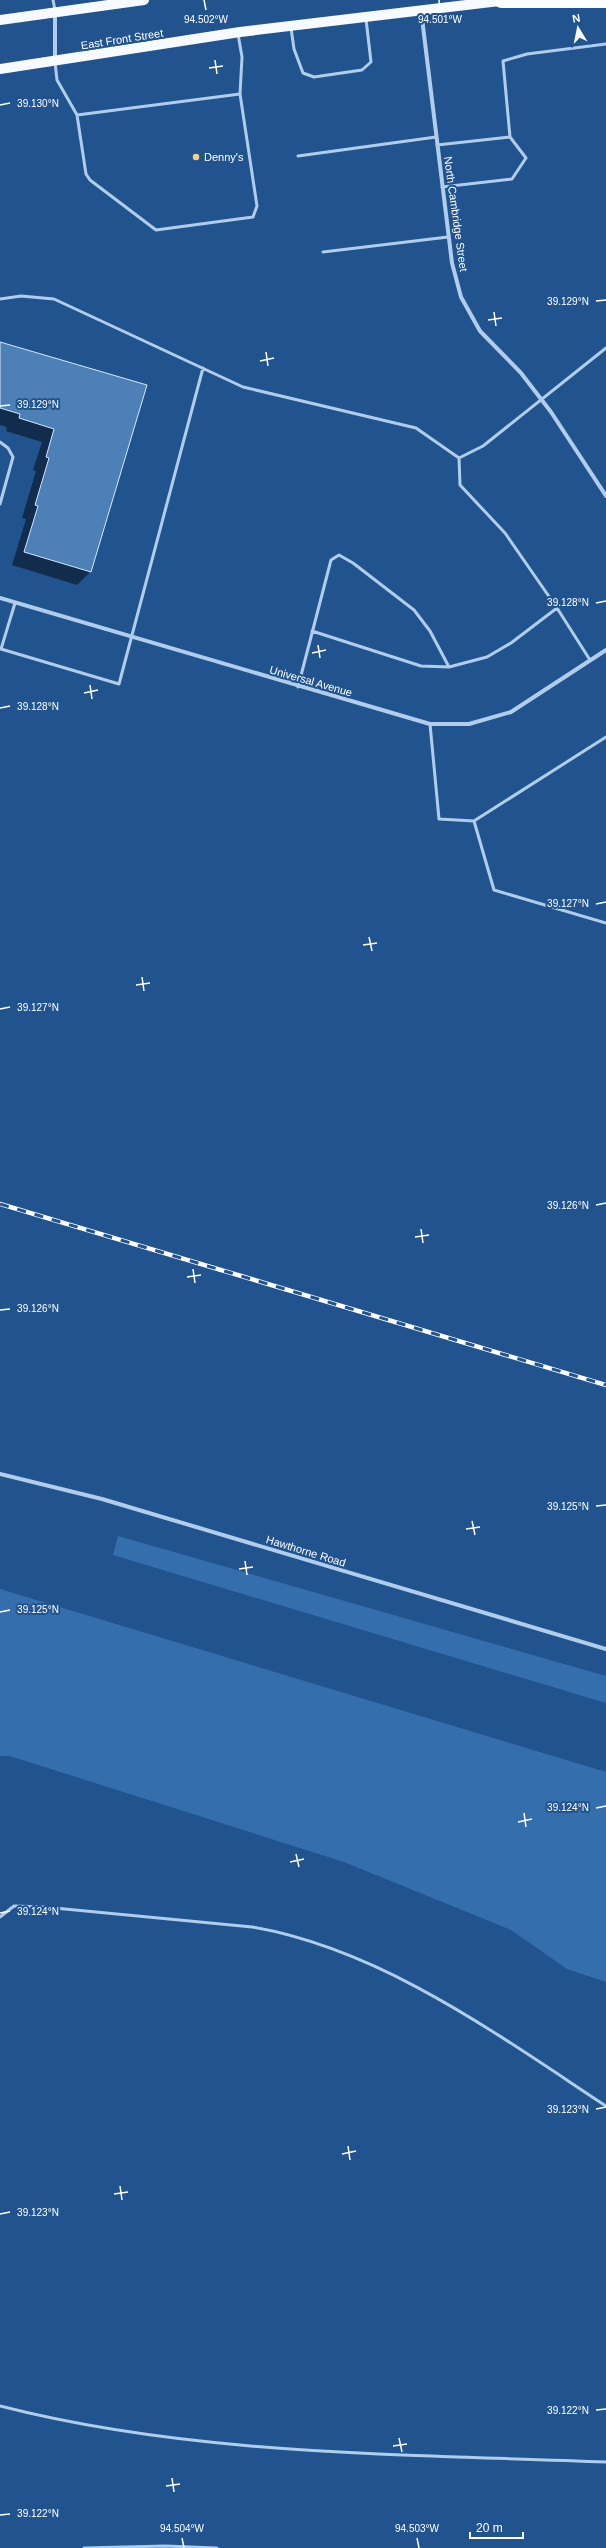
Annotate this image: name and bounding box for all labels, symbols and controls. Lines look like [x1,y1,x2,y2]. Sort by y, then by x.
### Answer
north arrow [558,8,598,48]
text: N [571,12,581,25]
text: 94.502°W [184,14,229,25]
text: 94.501°W [418,14,463,25]
street label: East Front Street [80,27,164,51]
text: 39.130°N [17,98,59,109]
place label: Denny's [204,151,244,163]
marker: Denny's [191,152,201,162]
street label: North Cambridge Street [442,156,470,272]
text: 39.129°N [547,296,589,307]
text: 39.129°N [17,399,59,410]
text: 39.128°N [547,597,589,608]
street label: Universal Avenue [268,663,354,699]
text: 39.128°N [17,701,59,712]
text: 39.127°N [547,898,589,909]
text: 39.127°N [17,1002,59,1013]
text: 39.126°N [547,1200,589,1211]
text: 39.126°N [17,1303,59,1314]
text: 39.125°N [547,1501,589,1512]
street label: Hawthorne Road [265,1533,347,1569]
text: 39.125°N [17,1604,59,1615]
text: 39.124°N [547,1802,589,1813]
text: 39.124°N [17,1906,59,1917]
text: 39.123°N [547,2104,589,2115]
text: 39.123°N [17,2207,59,2218]
text: 39.122°N [547,2405,589,2416]
text: 39.122°N [17,2508,59,2519]
scale bar [470,2514,523,2540]
text: 20 m [476,2521,503,2535]
text: 94.504°W [160,2523,205,2534]
text: 94.503°W [395,2523,440,2534]

